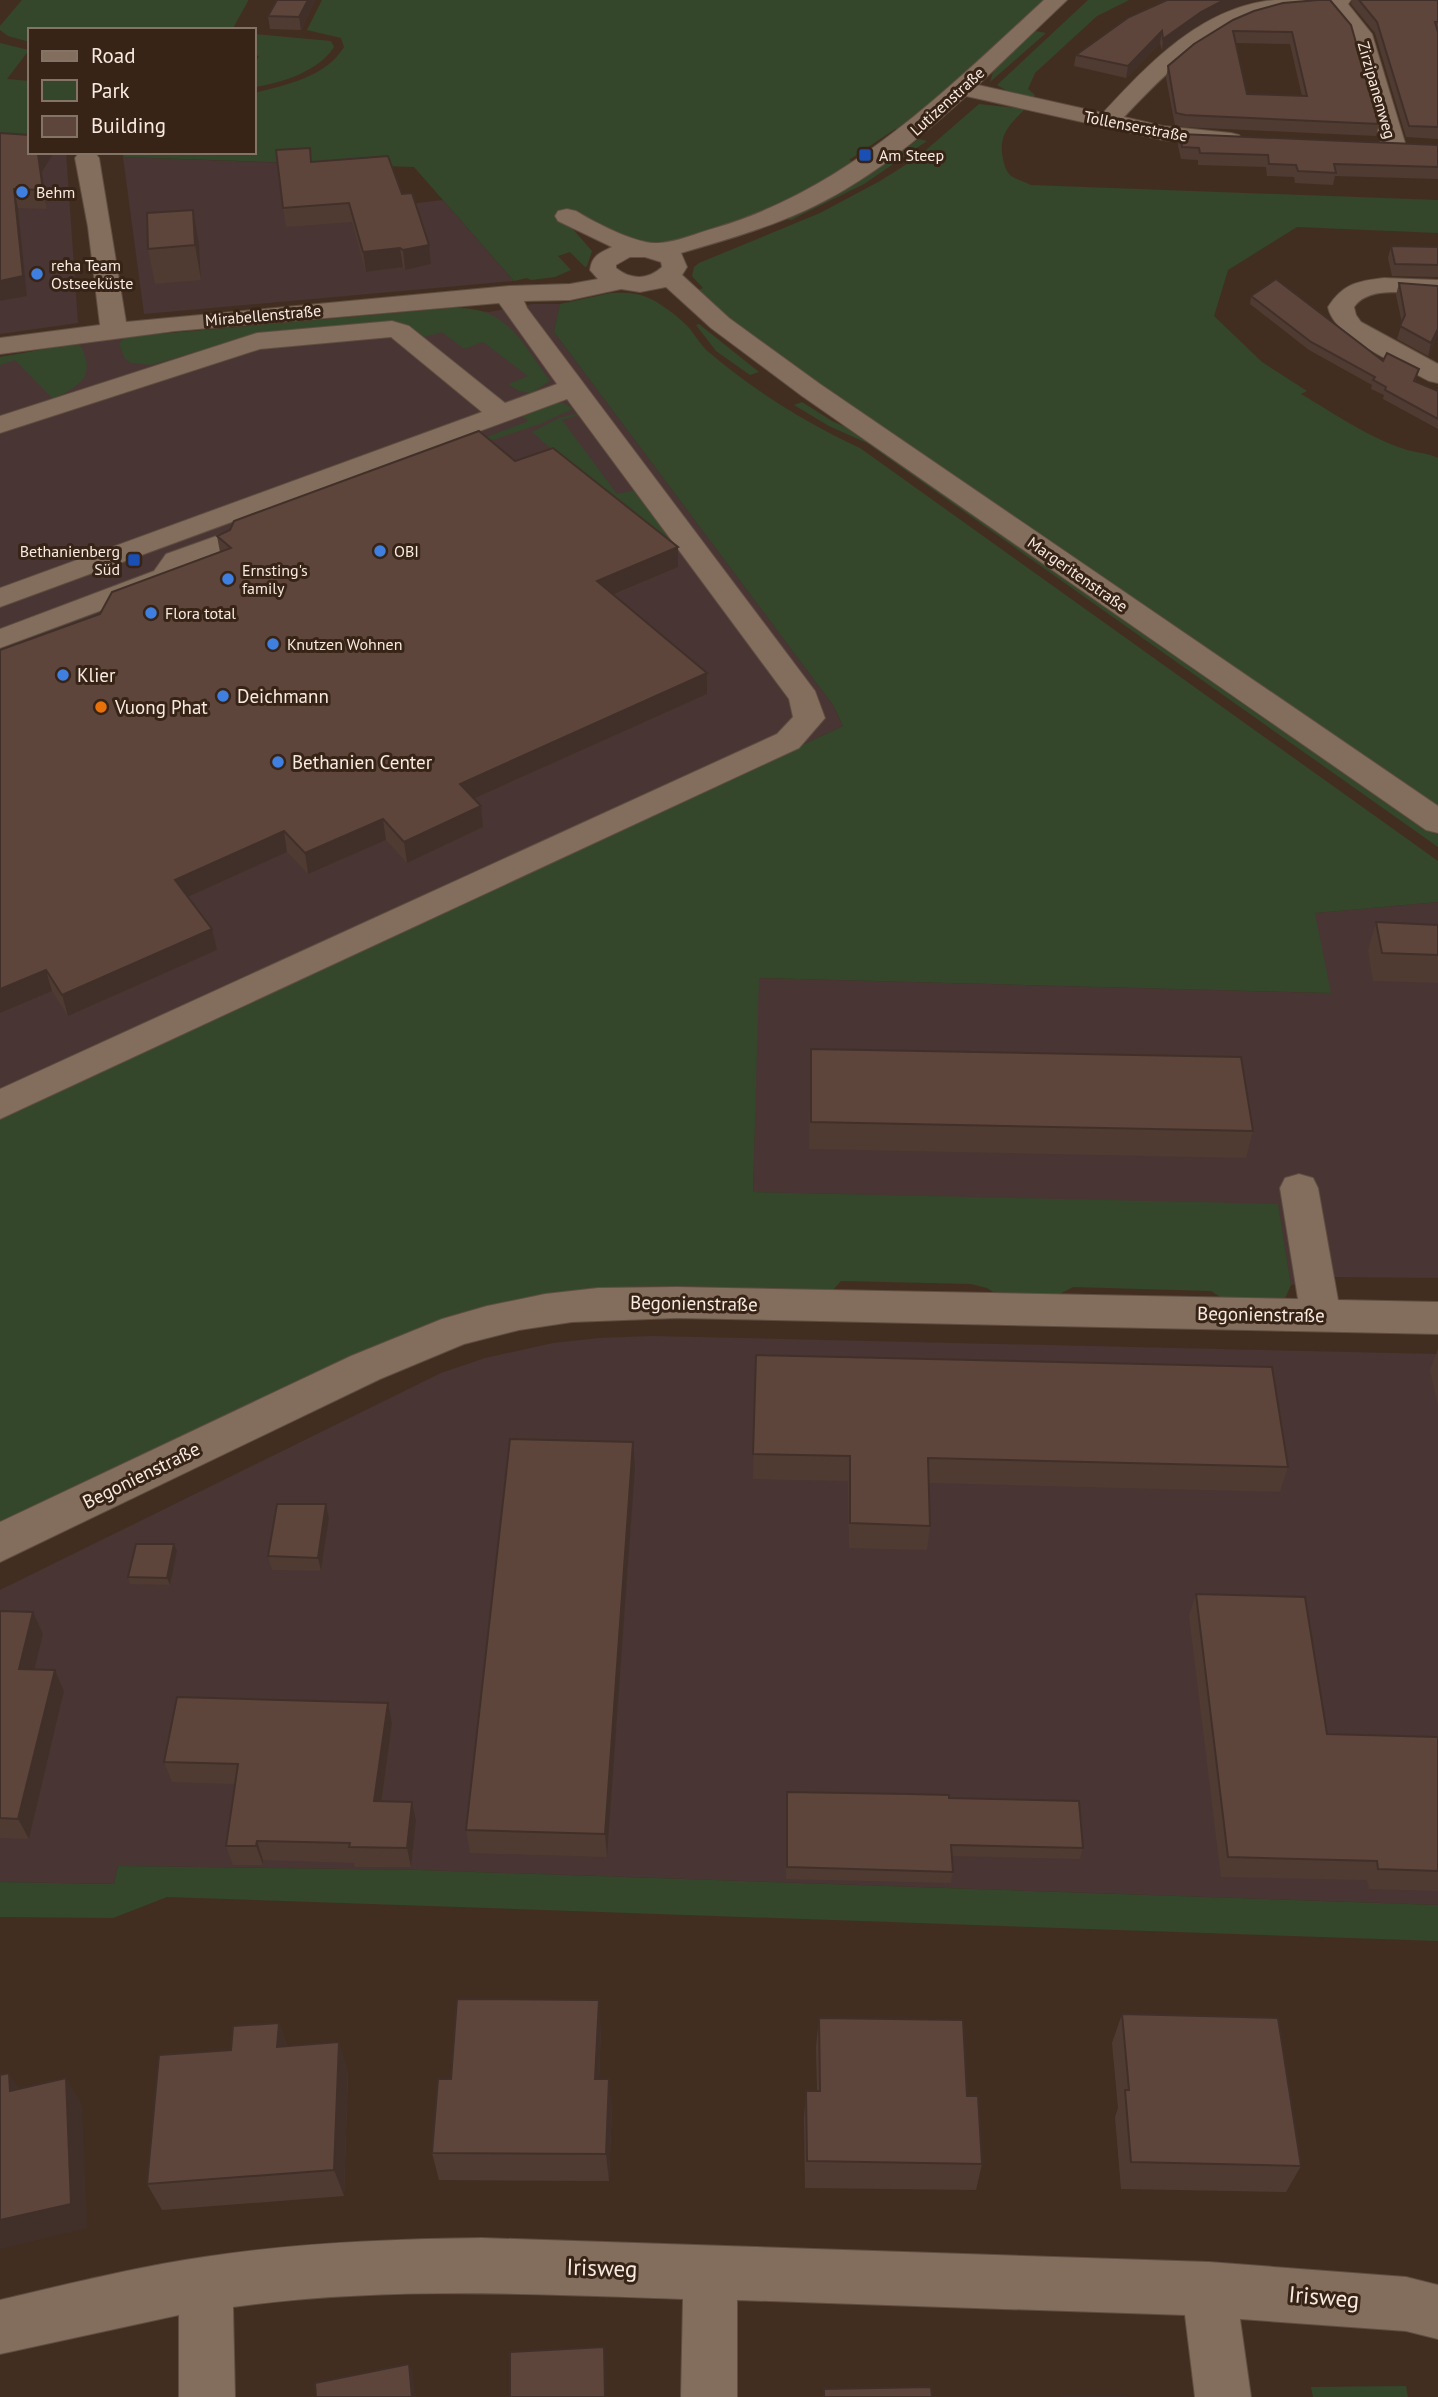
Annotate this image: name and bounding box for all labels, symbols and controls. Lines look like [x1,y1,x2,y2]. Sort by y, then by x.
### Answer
legend [28,28,256,154]
street label: Zirzipanenweg [1354,39,1400,141]
text: Road [91,42,135,69]
street label: Lutizenstraße [906,62,988,140]
text: Park [91,77,130,104]
street label: Tollenserstraße [1083,106,1189,146]
text: Building [91,112,166,139]
place label: Am Steep [879,145,944,165]
marker: Am Steep [857,147,873,163]
place label: Behm [36,182,75,202]
marker: Behm [14,184,30,200]
place label: reha Team Ostseeküste [51,255,133,293]
marker: reha Team Ostseeküste [29,266,45,282]
street label: Mirabellenstraße [204,300,322,330]
street label: Margeritenstraße [1024,532,1132,616]
place label: Bethanienberg Süd [20,541,120,579]
place label: OBI [394,541,419,561]
marker: OBI [372,543,388,559]
marker: Bethanienberg Süd [126,552,142,568]
place label: Ernsting's family [242,560,308,598]
marker: Ernsting's family [220,571,236,587]
place label: Flora total [165,603,236,623]
marker: Flora total [143,605,159,621]
place label: Knutzen Wohnen [287,634,402,654]
marker: Knutzen Wohnen [265,636,281,652]
place label: Klier [77,663,116,687]
marker: Klier [55,667,71,683]
place label: Deichmann [237,684,329,708]
marker: Deichmann [215,688,231,704]
place label: Vuong Phat [114,695,208,719]
marker: Vuong Phat [93,699,109,715]
place label: Bethanien Center [292,750,433,774]
marker: Bethanien Center [270,754,286,770]
street label: Begonienstraße [630,1290,758,1316]
street label: Begonienstraße [1197,1301,1325,1327]
street label: Begonienstraße [78,1436,204,1514]
street label: Irisweg [566,2252,638,2283]
street label: Irisweg [1288,2279,1361,2314]

